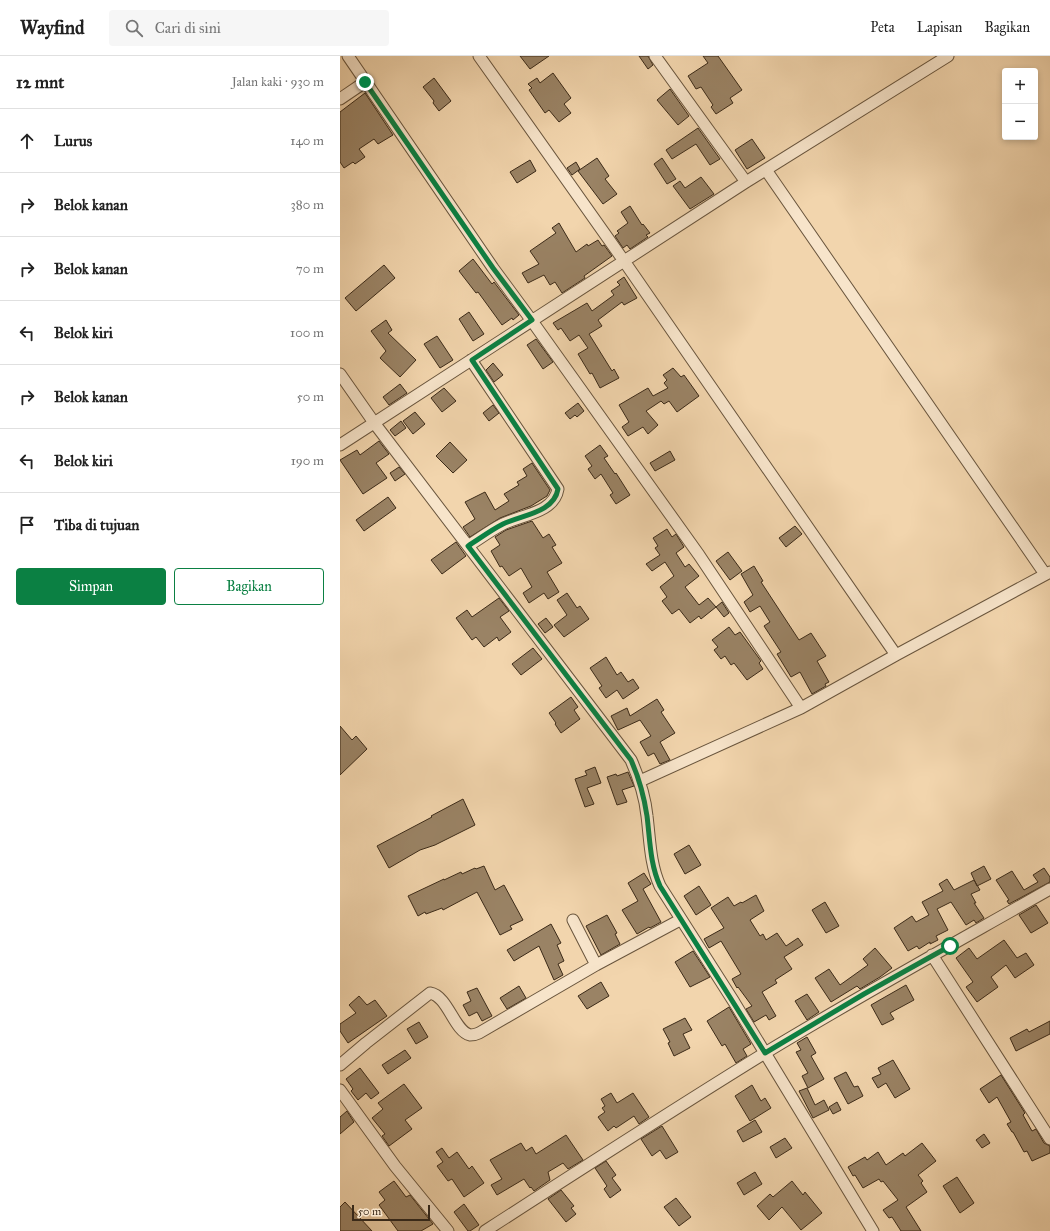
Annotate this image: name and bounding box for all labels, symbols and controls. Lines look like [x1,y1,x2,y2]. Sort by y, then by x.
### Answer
search box [109,10,389,46]
text: Wayfind [20,16,85,39]
icon: search [123,17,145,39]
text: Cari di sini [155,19,221,37]
text: Peta [870,19,895,36]
text: Lapisan [917,19,962,36]
text: Bagikan [984,19,1030,36]
map controls [1002,68,1038,140]
button: + [1002,68,1038,104]
text: 12 mnt [16,72,64,93]
route end [356,73,374,91]
text: Jalan kaki · 930 m [232,74,324,90]
button: − [1002,104,1038,140]
icon: ahead [16,130,38,152]
text: Lurus [54,132,92,150]
text: 140 m [290,133,324,149]
icon: right [16,194,38,216]
text: Belok kanan [54,196,128,214]
text: 380 m [291,197,324,213]
icon: right [16,258,38,280]
text: Belok kanan [54,260,128,278]
text: 70 m [296,261,324,277]
icon: left [16,322,38,344]
text: Belok kiri [54,324,113,342]
text: 100 m [290,325,324,341]
icon: right [16,386,38,408]
text: Belok kanan [54,388,128,406]
text: 50 m [297,389,324,405]
icon: left [16,450,38,472]
text: Belok kiri [54,452,113,470]
text: 190 m [291,453,324,469]
icon: arrive [16,514,38,536]
text: Tiba di tujuan [54,516,139,534]
button: Simpan [16,568,166,605]
button: Bagikan [174,568,324,605]
route start [941,937,959,955]
scale bar [352,1203,430,1222]
text: 50 m [358,1205,381,1218]

